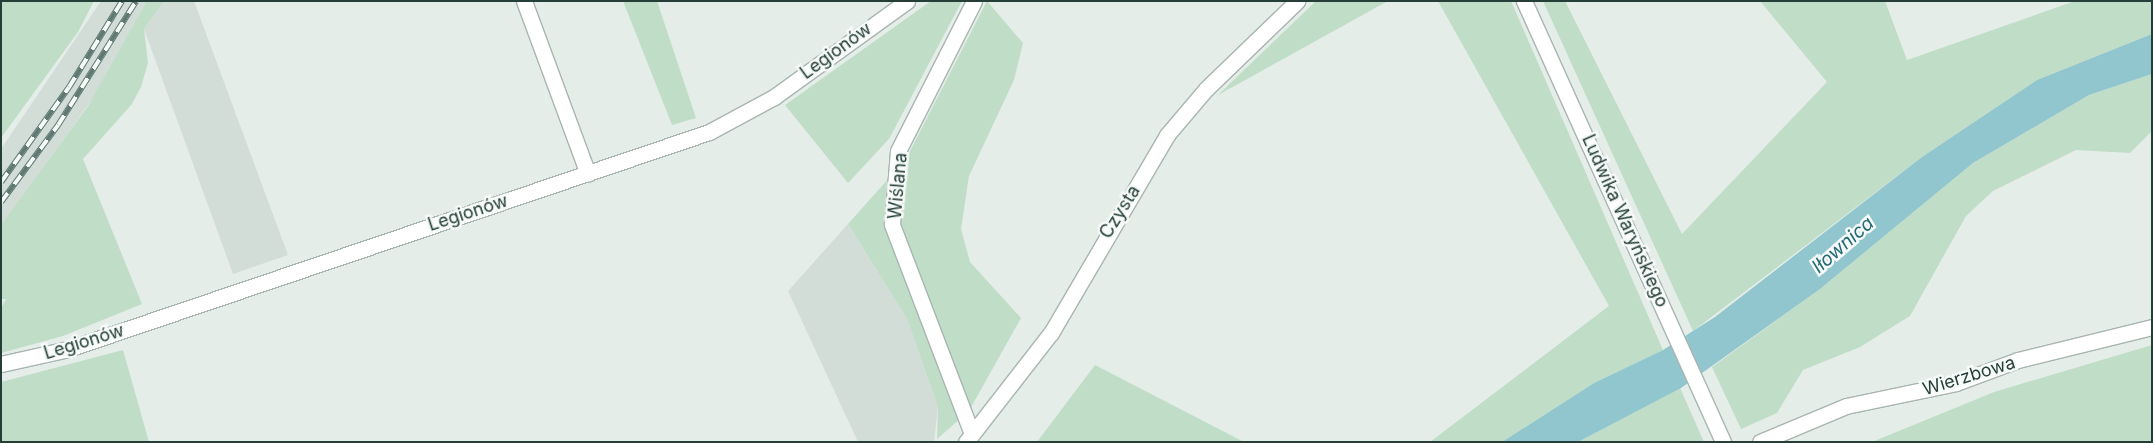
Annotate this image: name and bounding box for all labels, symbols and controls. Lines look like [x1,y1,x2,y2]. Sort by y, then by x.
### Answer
street label: Legionów [796,18,876,84]
street label: Ludwika Waryńskiego [1577,131,1673,311]
street label: Wiślana [884,152,912,220]
street label: Czysta [1095,181,1145,243]
street label: Legionów [425,190,511,236]
water label: Iłownica [1807,212,1879,278]
street label: Legionów [41,320,127,364]
street label: Wierzbowa [1920,352,2018,400]

